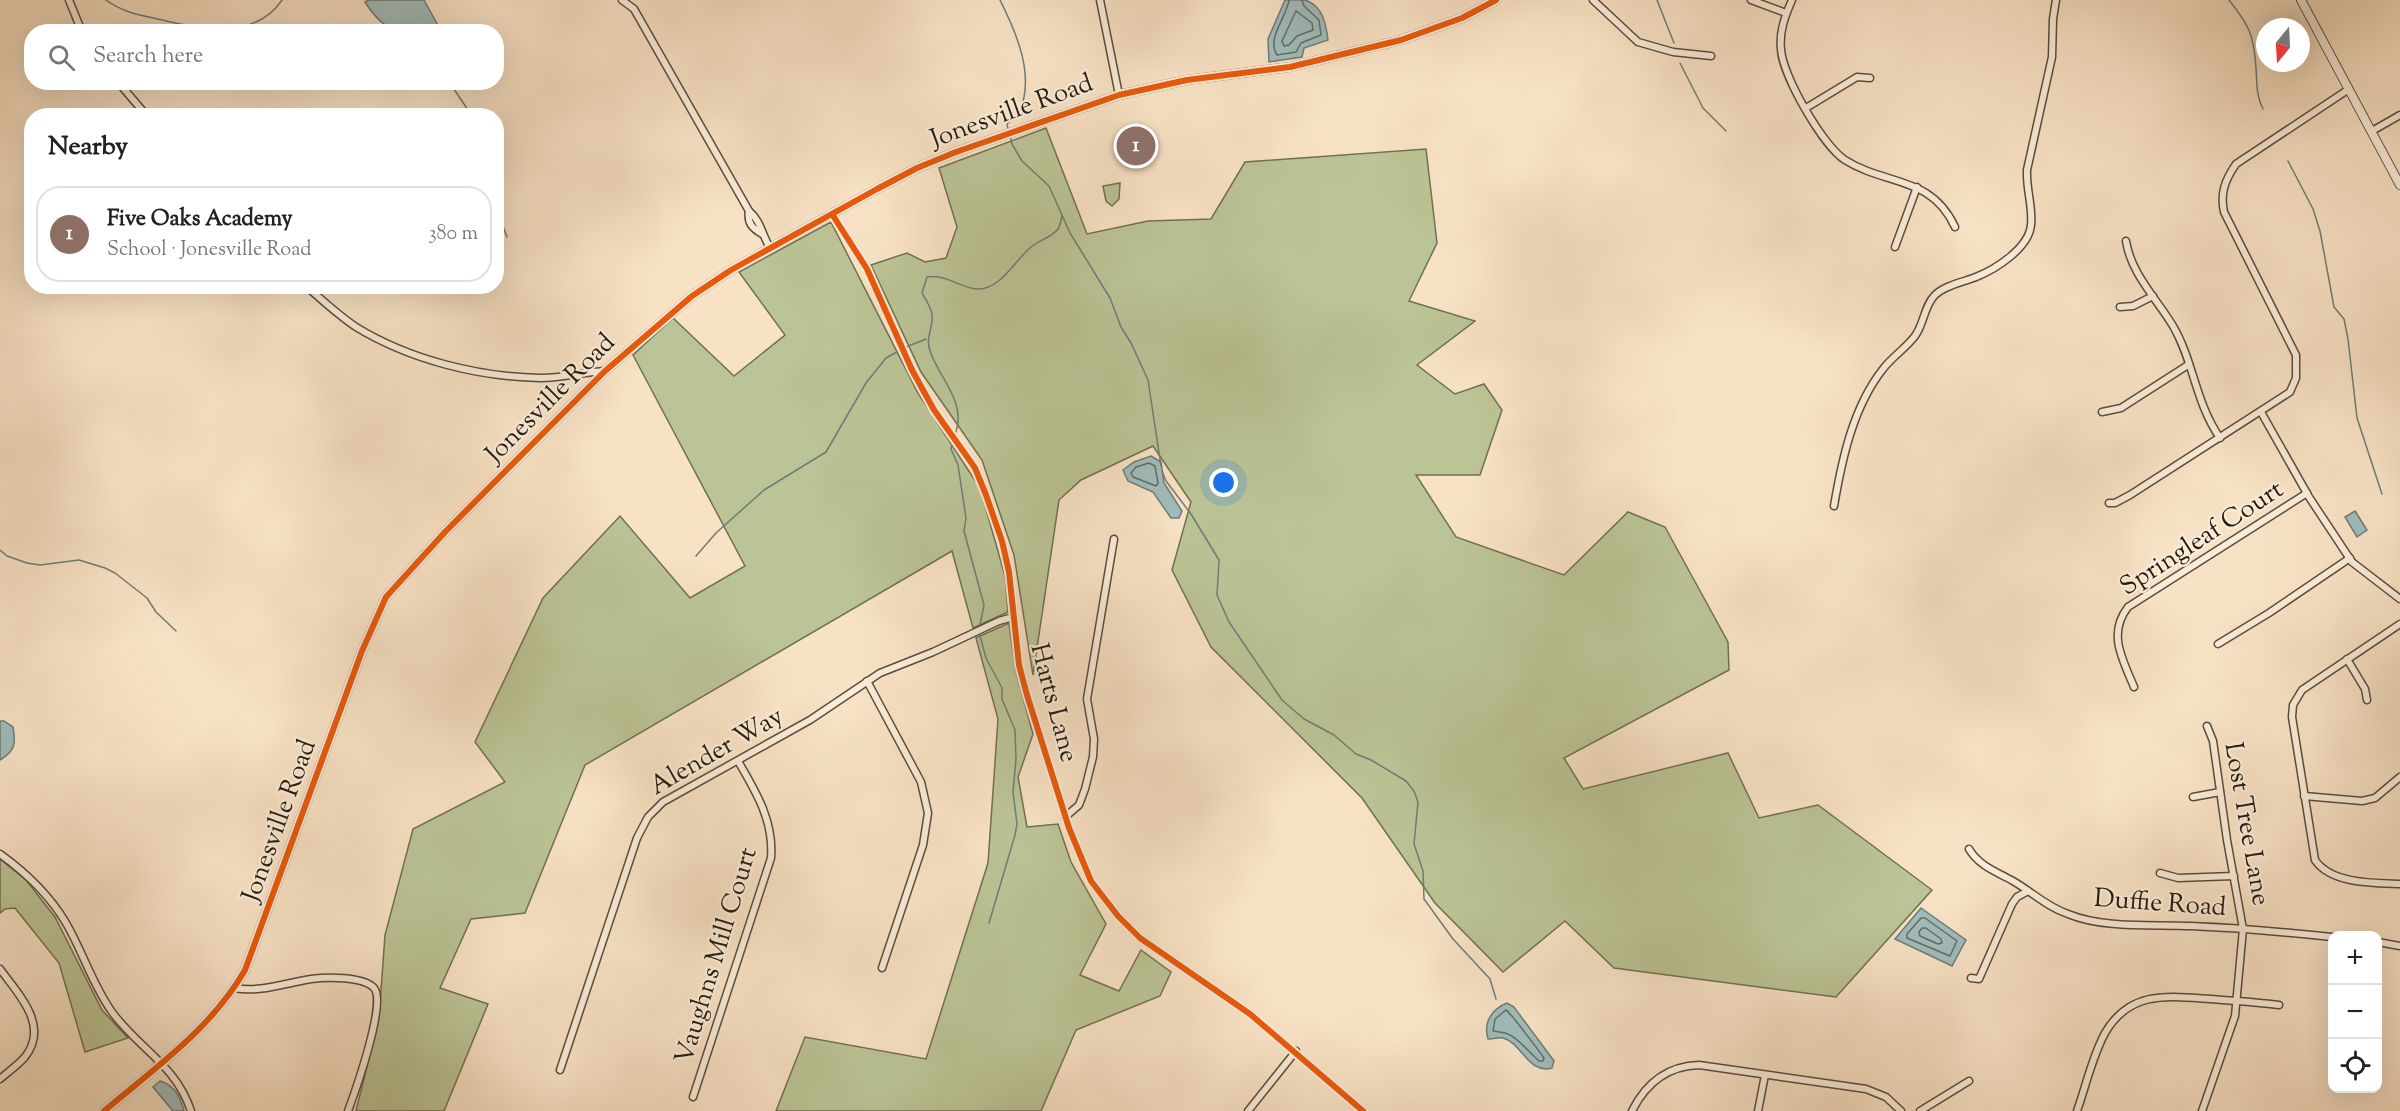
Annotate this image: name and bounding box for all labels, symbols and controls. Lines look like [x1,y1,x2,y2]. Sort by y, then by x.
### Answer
north arrow [2256,18,2310,72]
search box [24,24,504,90]
icon: search [45,41,78,74]
text: Search here [93,41,203,73]
street label: Jonesville Road [924,65,1099,159]
pin: 1 [1116,124,1156,168]
text: Nearby [48,129,128,166]
text: Five Oaks Academy [107,204,293,236]
text: 1 [66,220,73,249]
text: 380 m [429,220,478,249]
text: School · Jonesville Road [107,236,312,265]
street label: Jonesville Road [476,325,625,474]
your location [1209,468,1238,497]
street label: Springleaf Court [2113,472,2291,606]
street label: Harts Lane [1019,640,1087,766]
street label: Alender Way [643,699,791,805]
street label: Jonesville Road [233,734,327,909]
street label: Lost Tree Lane [2213,740,2279,908]
street label: Vaughns Mill Court [666,843,768,1069]
street label: Duffie Road [2093,881,2228,927]
map controls [2328,931,2382,1093]
button: + [2328,931,2382,985]
button: − [2328,985,2382,1039]
button: locate [2328,1039,2382,1093]

